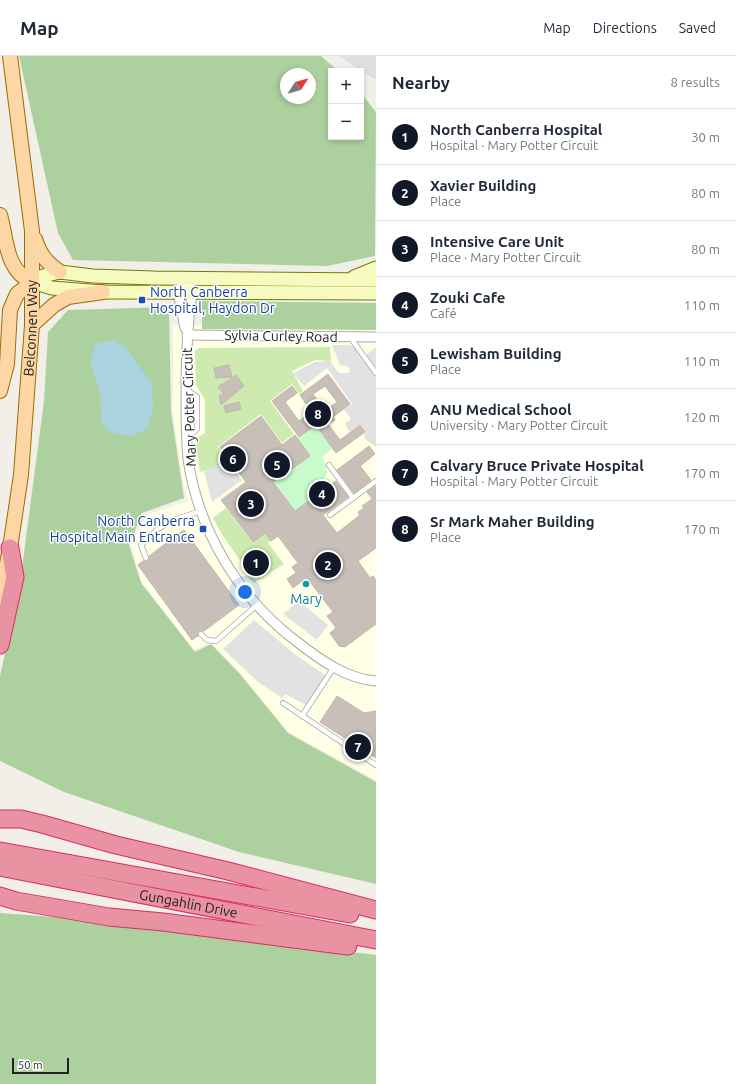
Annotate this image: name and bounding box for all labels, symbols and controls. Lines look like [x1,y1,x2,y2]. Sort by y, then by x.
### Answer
text: Map [20,17,59,39]
text: Map [543,20,571,36]
text: Directions [593,20,657,36]
text: Saved [679,20,716,36]
north arrow [280,68,316,104]
map controls [328,68,364,140]
button: + [328,68,364,104]
text: Nearby [392,73,450,92]
text: 8 results [670,75,720,89]
button: − [328,104,364,140]
text: North Canberra Hospital [430,121,602,138]
text: 1 [401,130,409,144]
text: 30 m [691,130,720,144]
text: Hospital · Mary Potter Circuit [430,138,598,152]
text: Xavier Building [430,177,536,194]
text: 2 [401,186,409,200]
text: 80 m [691,186,720,200]
text: Place [430,194,461,208]
text: Intensive Care Unit [430,233,564,250]
text: 3 [401,242,409,256]
text: 80 m [691,242,720,256]
text: Place · Mary Potter Circuit [430,250,581,264]
street label: Belconnen Way [20,280,40,377]
place label: North Canberra Hospital, Haydon Dr [150,284,276,316]
text: Zouki Cafe [430,289,505,306]
marker: North Canberra Hospital, Haydon Dr [137,295,147,305]
text: 4 [401,298,409,312]
text: 110 m [684,298,720,312]
text: Café [430,306,457,320]
street label: Sylvia Curley Road [224,327,338,345]
text: Lewisham Building [430,345,561,362]
street label: Mary Potter Circuit [179,347,199,467]
text: 5 [401,354,409,368]
text: 110 m [684,354,720,368]
text: Place [430,362,461,376]
pin: 8 [305,399,331,429]
text: ANU Medical School [430,401,572,418]
text: 6 [401,410,409,424]
text: 120 m [684,410,720,424]
text: University · Mary Potter Circuit [430,418,608,432]
pin: 6 [220,444,246,474]
pin: 5 [264,450,290,480]
text: Calvary Bruce Private Hospital [430,457,644,474]
text: 7 [401,466,409,480]
text: 170 m [684,466,720,480]
text: Hospital · Mary Potter Circuit [430,474,598,488]
pin: 4 [309,479,335,509]
pin: 3 [238,489,264,519]
place label: North Canberra Hospital Main Entrance [50,513,195,545]
text: Sr Mark Maher Building [430,513,595,530]
text: 8 [401,522,409,536]
text: 170 m [684,522,720,536]
marker: North Canberra Hospital Main Entrance [198,524,208,534]
text: Place [430,530,461,544]
pin: 1 [243,548,269,578]
pin: 2 [315,550,341,580]
marker: Mary [301,579,311,589]
your location [235,582,255,602]
place label: Mary [290,591,322,607]
pin: 7 [345,732,371,762]
street label: Gungahlin Drive [138,886,239,921]
scale bar [12,1056,69,1075]
text: 50 m [18,1059,42,1071]

